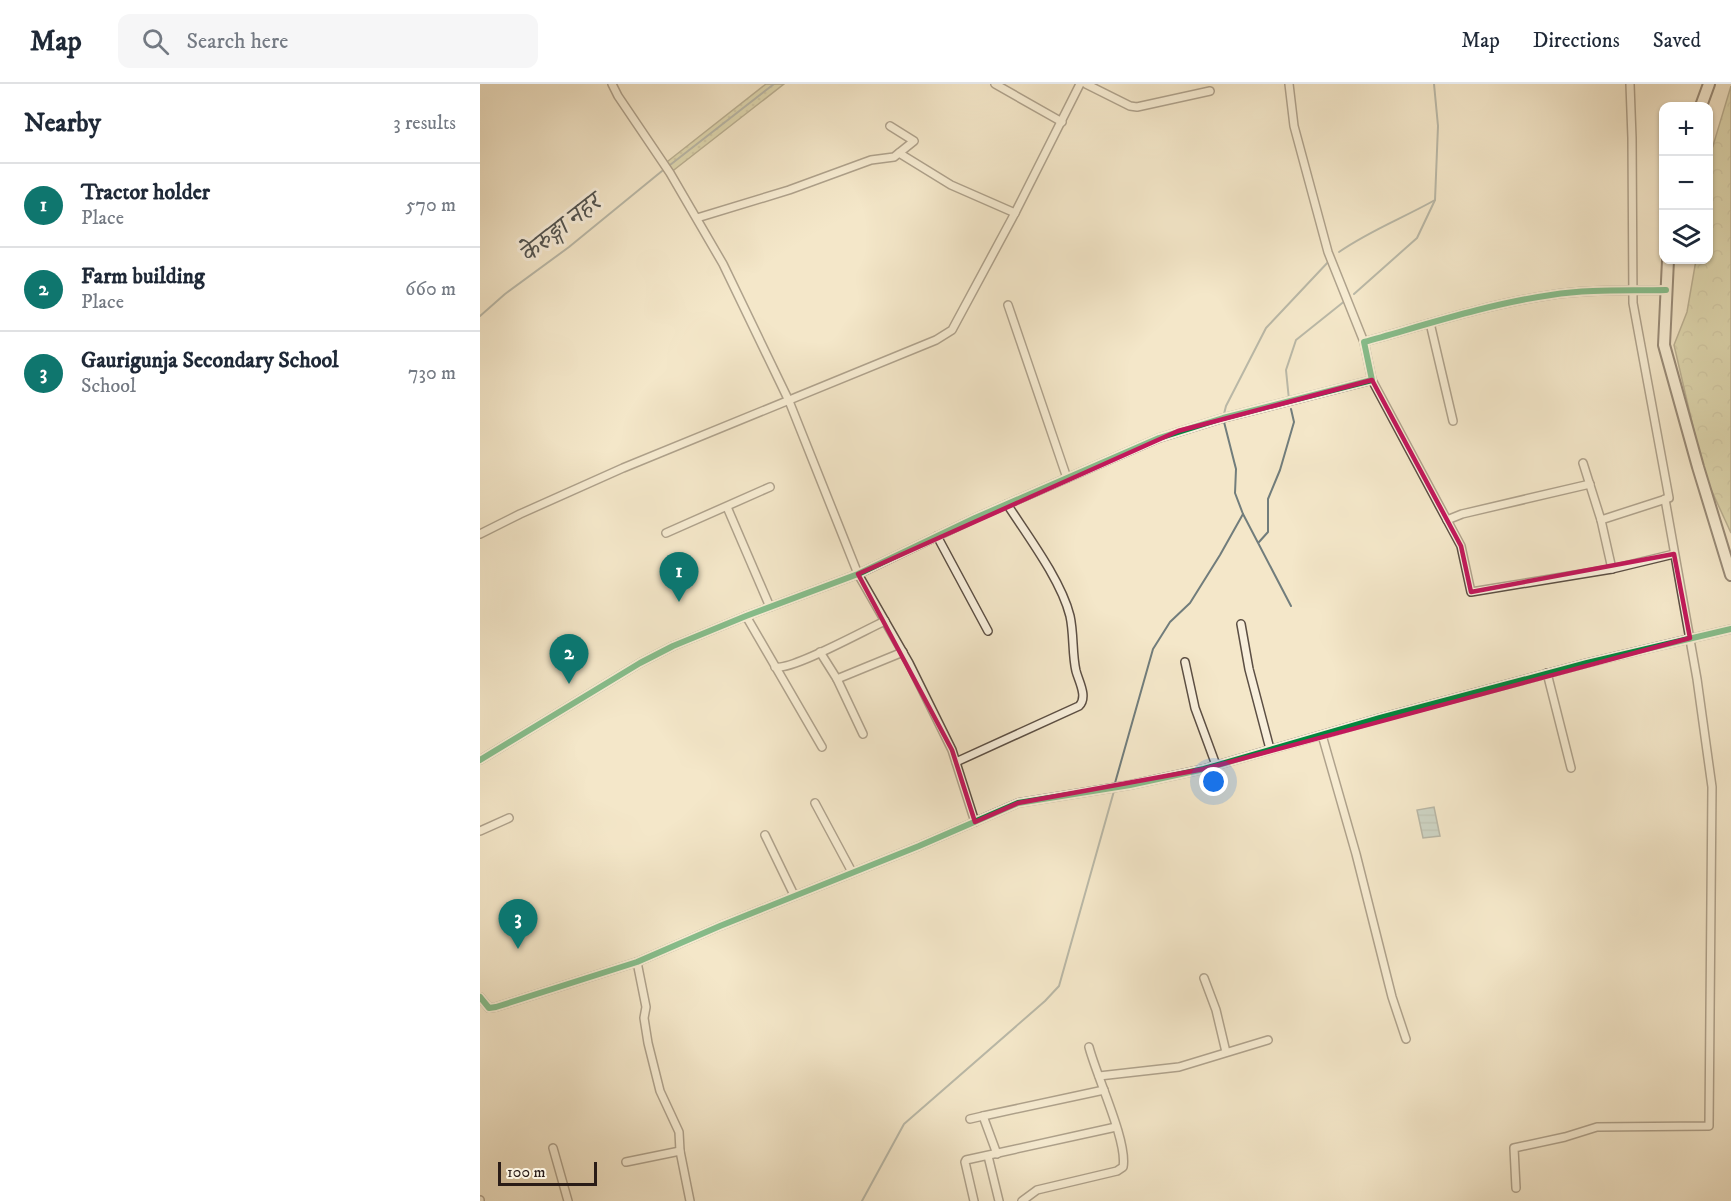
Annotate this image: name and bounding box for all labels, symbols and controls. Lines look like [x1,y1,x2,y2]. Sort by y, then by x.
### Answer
search box [118,14,538,68]
text: Map [30,24,82,59]
icon: search [139,25,172,58]
text: Search here [187,28,288,55]
text: Map [1461,28,1500,54]
text: Directions [1533,28,1620,54]
text: Saved [1653,28,1701,54]
map controls [1659,102,1713,264]
button: + [1659,102,1713,156]
text: Nearby [24,107,101,140]
text: 3 results [393,111,456,136]
button: − [1659,156,1713,210]
text: Tractor holder [81,179,210,206]
water label: केेरुङ्गा नहर [513,184,612,271]
text: 1 [40,193,47,218]
text: 570 m [405,193,456,218]
text: Place [81,206,124,231]
button: layers [1659,210,1713,264]
text: Farm building [81,263,205,290]
text: 2 [39,277,48,302]
text: 660 m [405,277,456,302]
text: Place [81,290,124,315]
text: Gaurigunja Secondary School [81,347,339,374]
text: 3 [40,361,47,386]
text: 730 m [408,361,456,386]
text: School [81,374,136,399]
pin: 1 [660,552,698,602]
pin: 2 [550,634,589,684]
your location [1199,767,1228,796]
pin: 3 [498,900,537,949]
scale bar [498,1159,597,1186]
text: 100 m [507,1162,546,1182]

